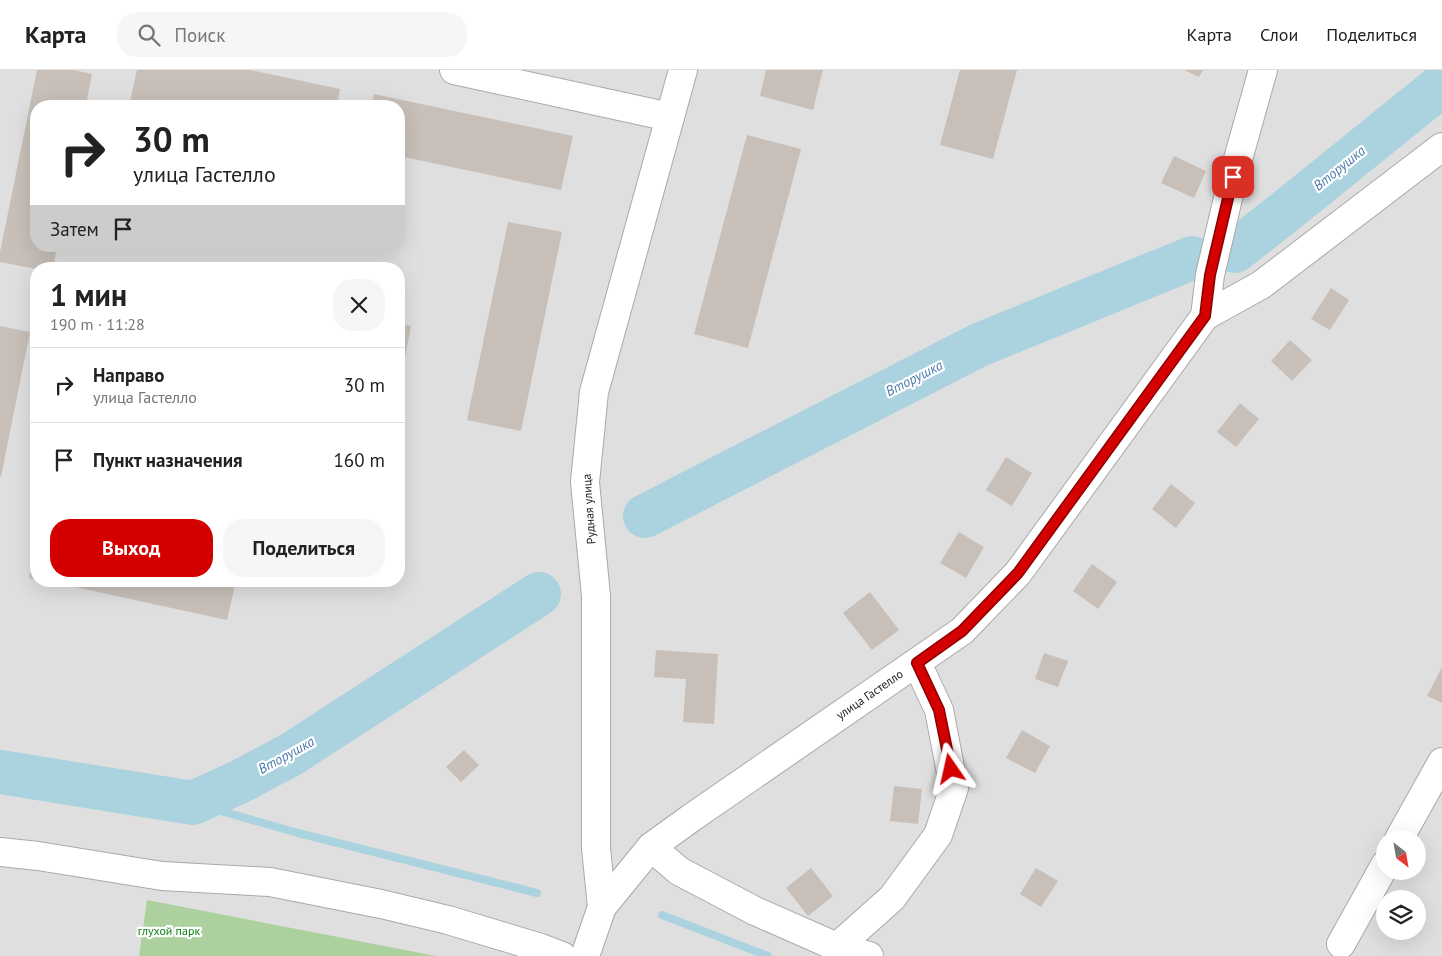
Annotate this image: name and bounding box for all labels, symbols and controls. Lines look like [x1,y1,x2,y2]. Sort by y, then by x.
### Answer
search box [117,12,467,57]
text: Карта [25,19,87,50]
icon: search [135,21,163,49]
text: Поиск [175,23,225,47]
text: Карта [1187,23,1232,46]
text: Слои [1260,23,1298,46]
text: Поделиться [1326,23,1417,46]
text: 30 m [133,116,210,162]
icon: right [50,120,115,185]
water label: Вторушка [1309,141,1369,194]
pin [1212,156,1254,198]
text: улица Гастелло [133,160,276,188]
icon: arrive [1219,163,1247,191]
icon: arrive [109,215,137,243]
text: Затем [50,217,99,241]
text: 1 мин [50,275,127,314]
button: close [333,279,385,331]
text: 190 m · 11:28 [50,314,145,334]
water label: Вторушка [882,356,946,400]
text: Направо [93,363,164,387]
icon: right [50,371,78,399]
text: 30 m [344,373,385,397]
text: улица Гастелло [93,387,197,407]
icon: arrive [50,446,78,474]
text: Пункт назначения [93,448,243,472]
text: 160 m [333,448,385,472]
street label: Рудная улица [579,473,598,545]
button: Выход [50,519,213,577]
button: Поделиться [223,519,385,577]
street label: улица Гастелло [833,666,906,723]
water label: Вторушка [255,732,318,778]
position arrow [924,742,976,794]
north arrow [1376,830,1426,880]
map controls [1376,830,1426,940]
button: layers [1376,890,1426,940]
park label: глухой парк [138,923,200,938]

